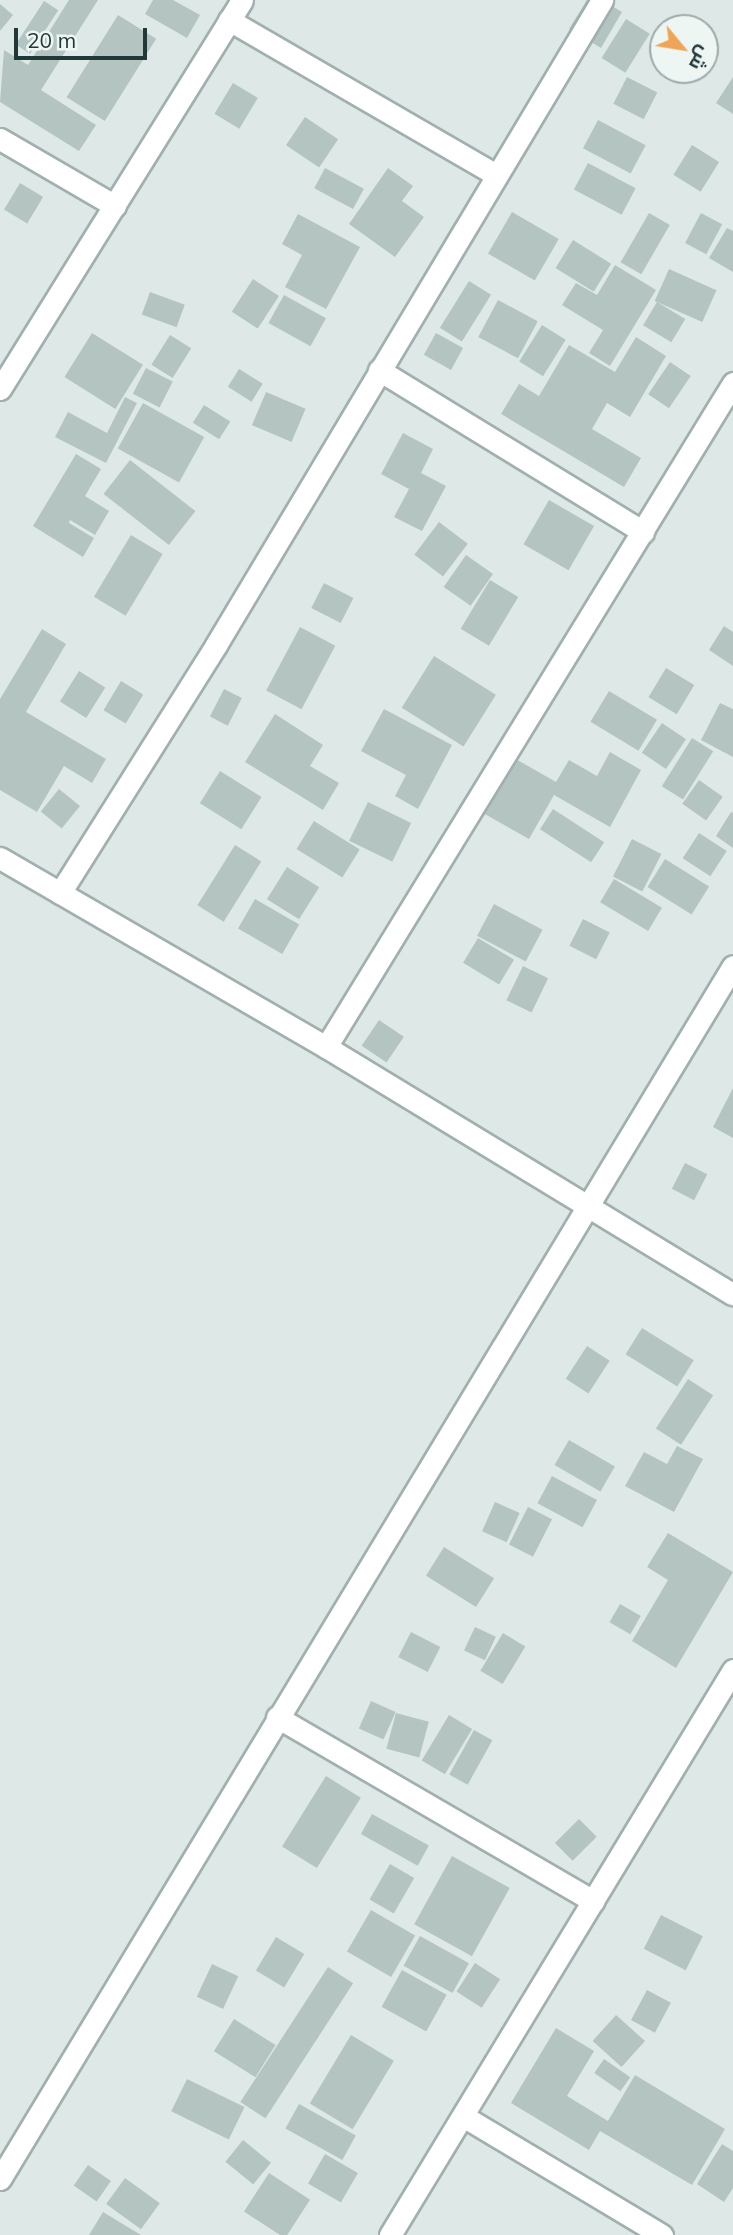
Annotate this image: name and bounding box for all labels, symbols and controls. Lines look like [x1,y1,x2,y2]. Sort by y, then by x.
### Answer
scale bar [18,14,150,58]
north arrow [649,14,719,84]
text: 20 m [27,27,76,53]
text: ش [684,42,717,75]

